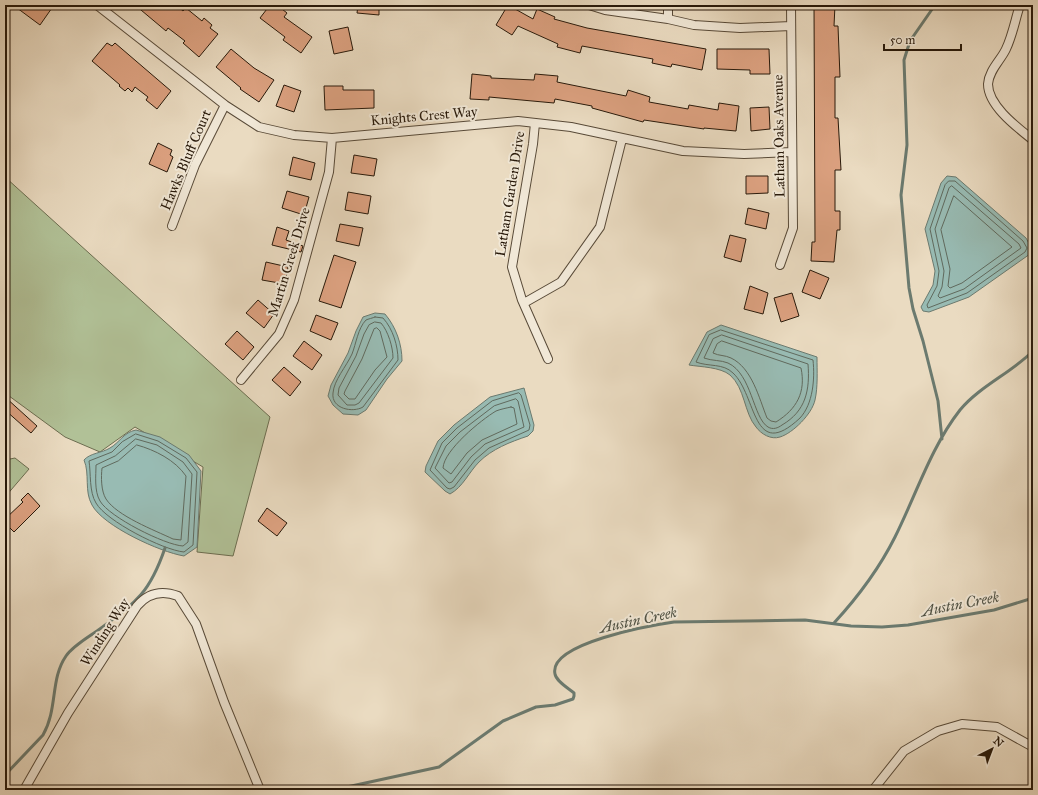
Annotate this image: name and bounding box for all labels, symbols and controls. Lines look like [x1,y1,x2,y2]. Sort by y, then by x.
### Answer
scale bar [884,26,961,52]
text: 50 m [890,33,915,47]
street label: Latham Oaks Avenue [769,74,789,198]
street label: Knights Crest Way [370,103,479,129]
street label: Hawks Bluff Court [157,107,215,213]
street label: Latham Garden Drive [492,130,528,258]
street label: Martin Creek Drive [264,205,314,319]
water label: Austin Creek [918,588,1001,621]
street label: Winding Way [77,594,134,669]
water label: Austin Creek [596,603,679,637]
north arrow [972,729,1012,769]
text: N [991,734,1007,750]

